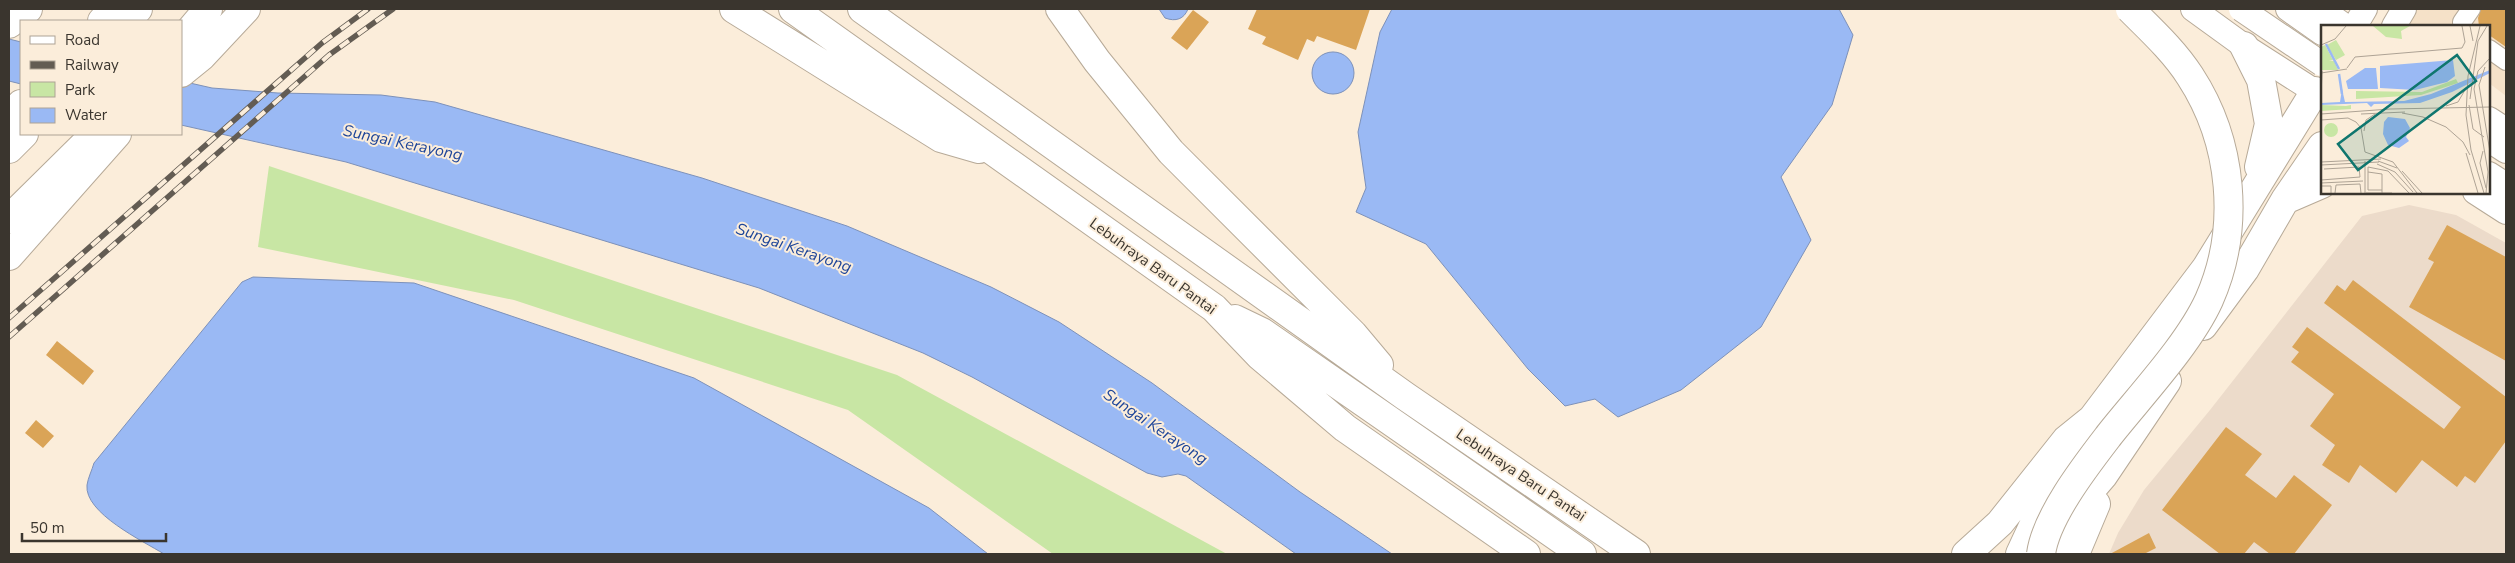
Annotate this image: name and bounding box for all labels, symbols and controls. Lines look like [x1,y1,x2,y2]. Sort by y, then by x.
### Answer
legend [20,20,182,135]
inset map [2321,25,2490,194]
text: Road [65,30,100,50]
text: Railway [65,55,119,75]
text: Park [65,80,95,100]
text: Water [65,105,108,125]
water label: Sungai Kerayong [341,120,464,166]
street label: Lebuhraya Baru Pantai [1086,213,1220,319]
water label: Sungai Kerayong [733,218,855,278]
water label: Sungai Kerayong [1099,384,1212,470]
street label: Lebuhraya Baru Pantai [1452,424,1590,526]
scale bar [22,510,166,542]
text: 50 m [30,518,65,538]

